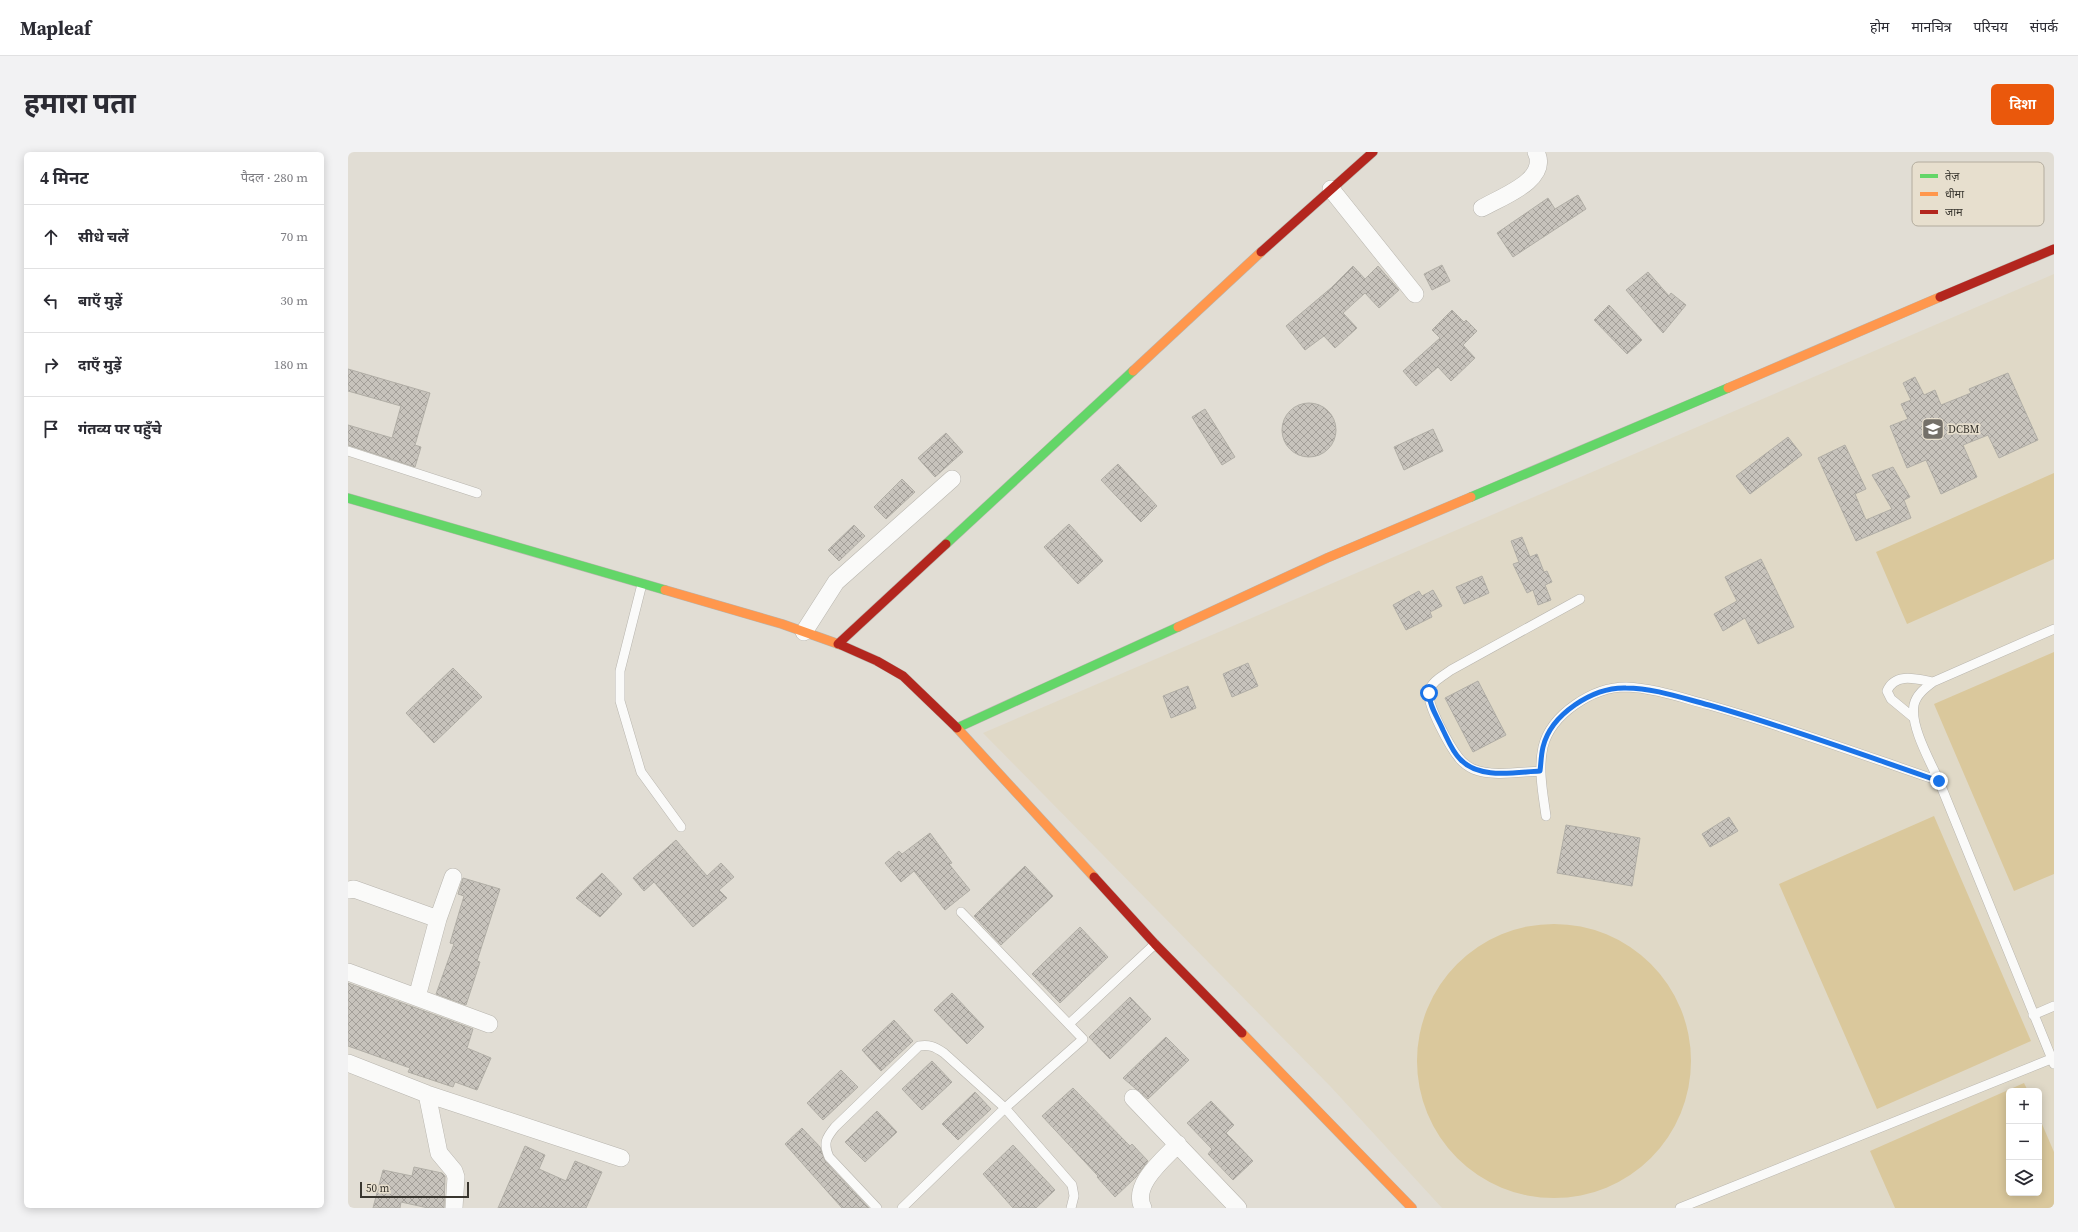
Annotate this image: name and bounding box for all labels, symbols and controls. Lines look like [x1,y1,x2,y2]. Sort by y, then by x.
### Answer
text: Mapleaf [20,15,91,41]
text: होम [1870,17,1889,37]
text: मानचित्र [1911,17,1952,37]
text: परिचय [1974,17,2008,37]
text: संपर्क [2030,17,2058,37]
text: हमारा पता [24,84,136,122]
button: दिशा [1991,84,2054,125]
legend [1912,162,2044,226]
text: 4 मिनट [40,166,89,190]
text: पैदल · 280 m [241,169,308,186]
text: तेज़ [1945,169,1960,184]
text: धीमा [1945,187,1964,202]
text: जाम [1945,205,1963,220]
icon: ahead [40,226,62,248]
text: सीधे चलें [78,226,129,247]
text: 70 m [280,228,308,245]
icon: left [40,290,62,312]
text: बाएँ मुड़ें [78,290,122,311]
text: 30 m [280,292,308,309]
icon: right [40,354,62,376]
text: दाएँ मुड़ें [78,354,122,375]
text: 180 m [274,356,308,373]
school or university icon: DCBM [1920,416,1946,442]
icon: arrive [40,418,62,440]
text: गंतव्य पर पहुँचे [78,418,162,439]
place label: DCBM [1948,422,1980,437]
route start [1420,684,1438,702]
route end [1930,772,1948,790]
map controls [2006,1088,2042,1196]
button: + [2006,1088,2042,1124]
button: − [2006,1124,2042,1160]
button: layers [2006,1160,2042,1196]
scale bar [360,1180,469,1199]
text: 50 m [366,1181,389,1196]

